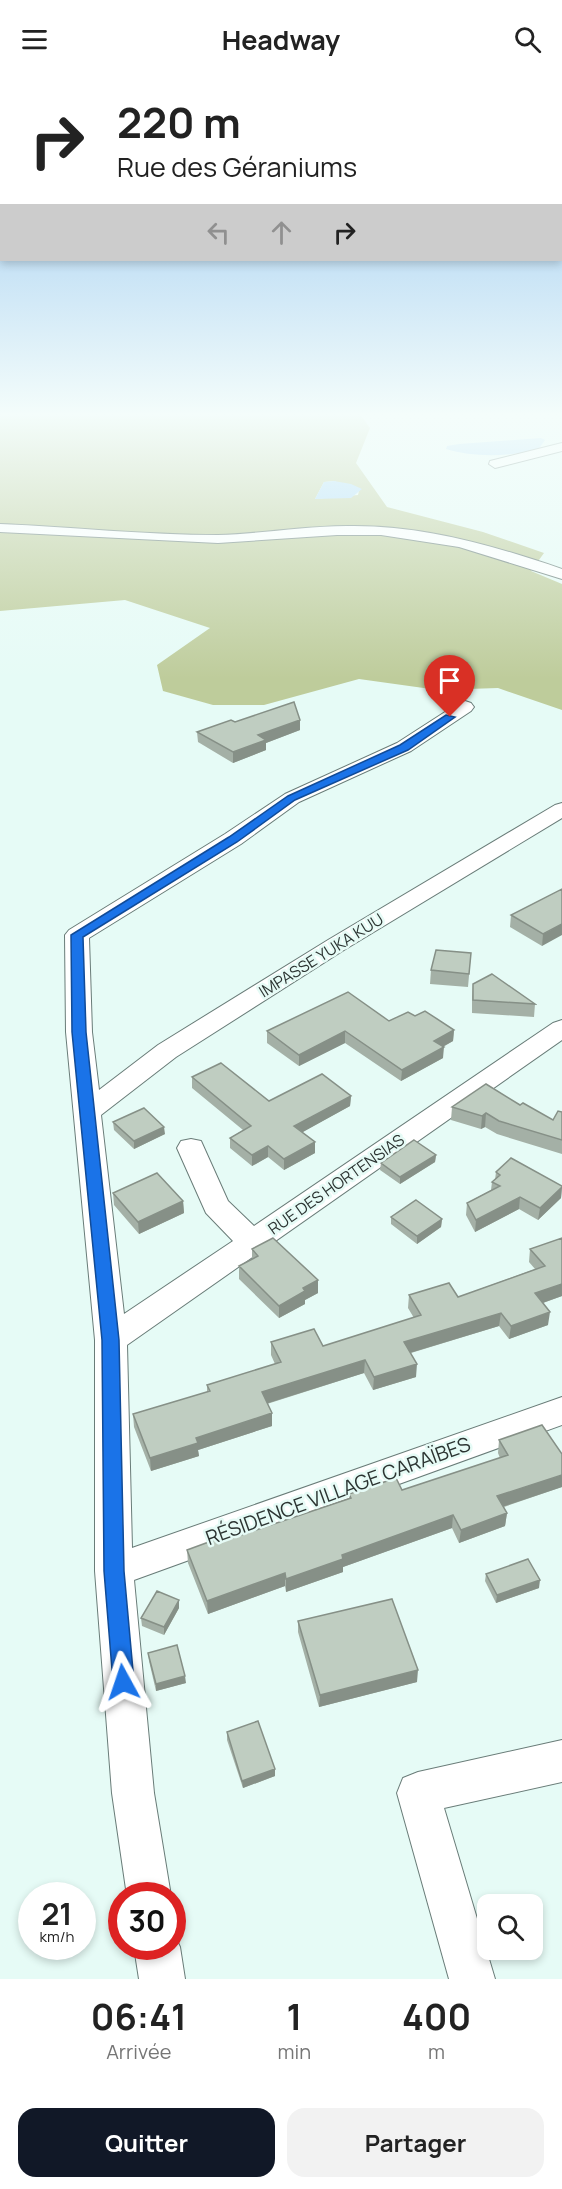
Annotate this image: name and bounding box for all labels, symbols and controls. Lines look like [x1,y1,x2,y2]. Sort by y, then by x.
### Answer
text: Headway [222,21,340,58]
icon: menu [18,23,51,56]
icon: search [511,23,544,56]
text: 220 m [117,93,241,151]
icon: right [18,102,96,180]
text: Rue des Géraniums [117,148,357,185]
icon: left [202,216,235,249]
icon: ahead [265,216,298,249]
icon: right [328,216,361,249]
pin [424,655,475,717]
icon: arrive [433,664,466,697]
street label: IMPASSE YUKA KUU [255,908,387,1002]
street label: RUE DES HORTENSIAS [263,1129,409,1239]
street label: RÉSIDENCE VILLAGE CARAÏBES [202,1430,474,1551]
position arrow [91,1650,155,1714]
speed limit sign: 30 [108,1882,186,1960]
text: 21 [41,1893,73,1934]
map controls [477,1894,543,1960]
button: search [477,1894,543,1960]
text: km/h [40,1926,74,1947]
text: 06:41 [91,1992,187,2041]
text: 1 [286,1992,302,2041]
text: 400 [402,1992,471,2041]
text: Arrivée [106,2038,171,2065]
text: min [278,2038,311,2065]
text: m [428,2038,445,2065]
button: Quitter [18,2108,275,2177]
button: Partager [287,2108,544,2177]

